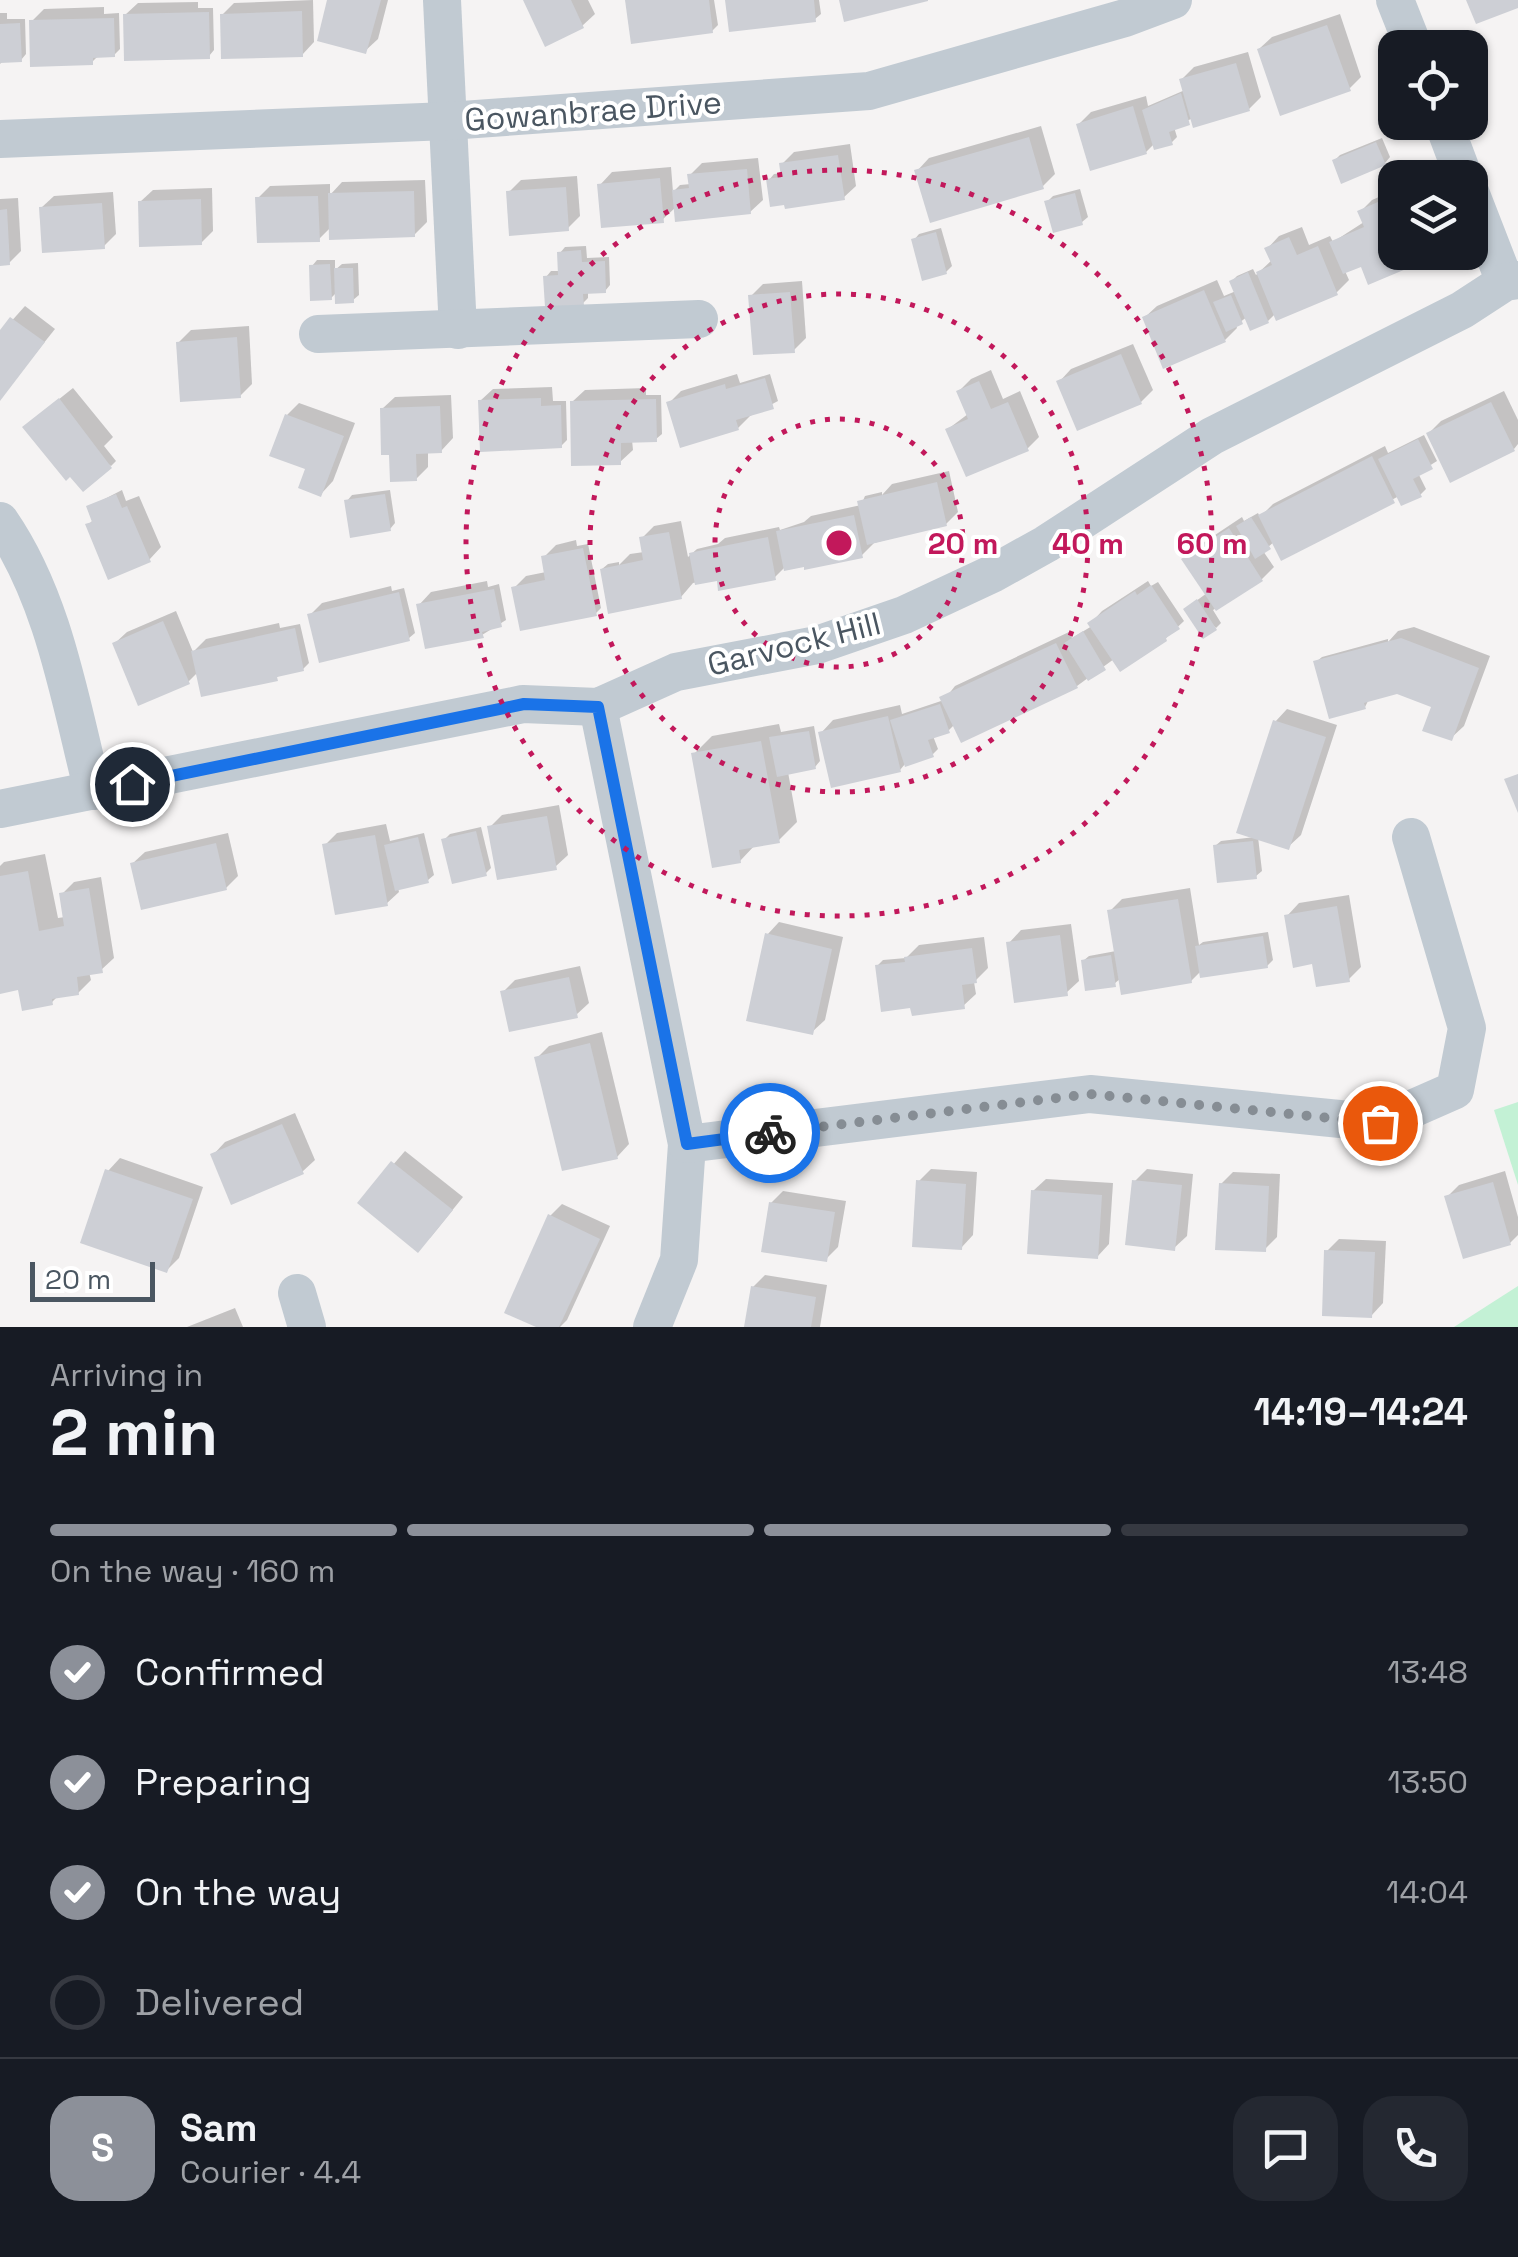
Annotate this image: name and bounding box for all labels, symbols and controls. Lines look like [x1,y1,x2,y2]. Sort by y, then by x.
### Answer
map controls [1378,30,1488,270]
button: locate [1378,30,1488,140]
street label: Gowanbrae Drive [463,82,723,140]
button: layers [1378,160,1488,270]
text: 20 m [928,524,998,563]
text: 40 m [1052,524,1124,563]
text: 60 m [1176,524,1248,563]
centre of rings [821,525,857,561]
street label: Garvock Hill [703,603,885,685]
pin [90,742,175,827]
icon: home [105,757,160,812]
pin [1338,1081,1423,1166]
courier [720,1083,820,1183]
icon: bag [1353,1096,1408,1151]
icon: bike [743,1106,798,1161]
scale bar [30,1257,155,1302]
text: 20 m [45,1261,111,1297]
text: Arriving in [50,1355,203,1395]
text: 14:19–14:24 [1254,1388,1468,1436]
text: 2 min [50,1391,218,1474]
text: On the way · 160 m [50,1551,335,1591]
icon: check [50,1645,105,1700]
text: Confirmed [135,1648,325,1696]
text: 13:48 [1387,1652,1468,1692]
icon: check [50,1755,105,1810]
text: Preparing [135,1758,312,1806]
text: 13:50 [1388,1762,1468,1802]
icon: check [50,1865,105,1920]
text: On the way [135,1868,341,1916]
text: 14:04 [1386,1872,1468,1912]
text: Delivered [135,1978,304,2026]
button: chat [1233,2096,1338,2201]
button: phone [1363,2096,1468,2201]
text: Sam [180,2104,257,2152]
text: S [91,2124,114,2172]
text: Courier · 4.4 [180,2152,361,2192]

